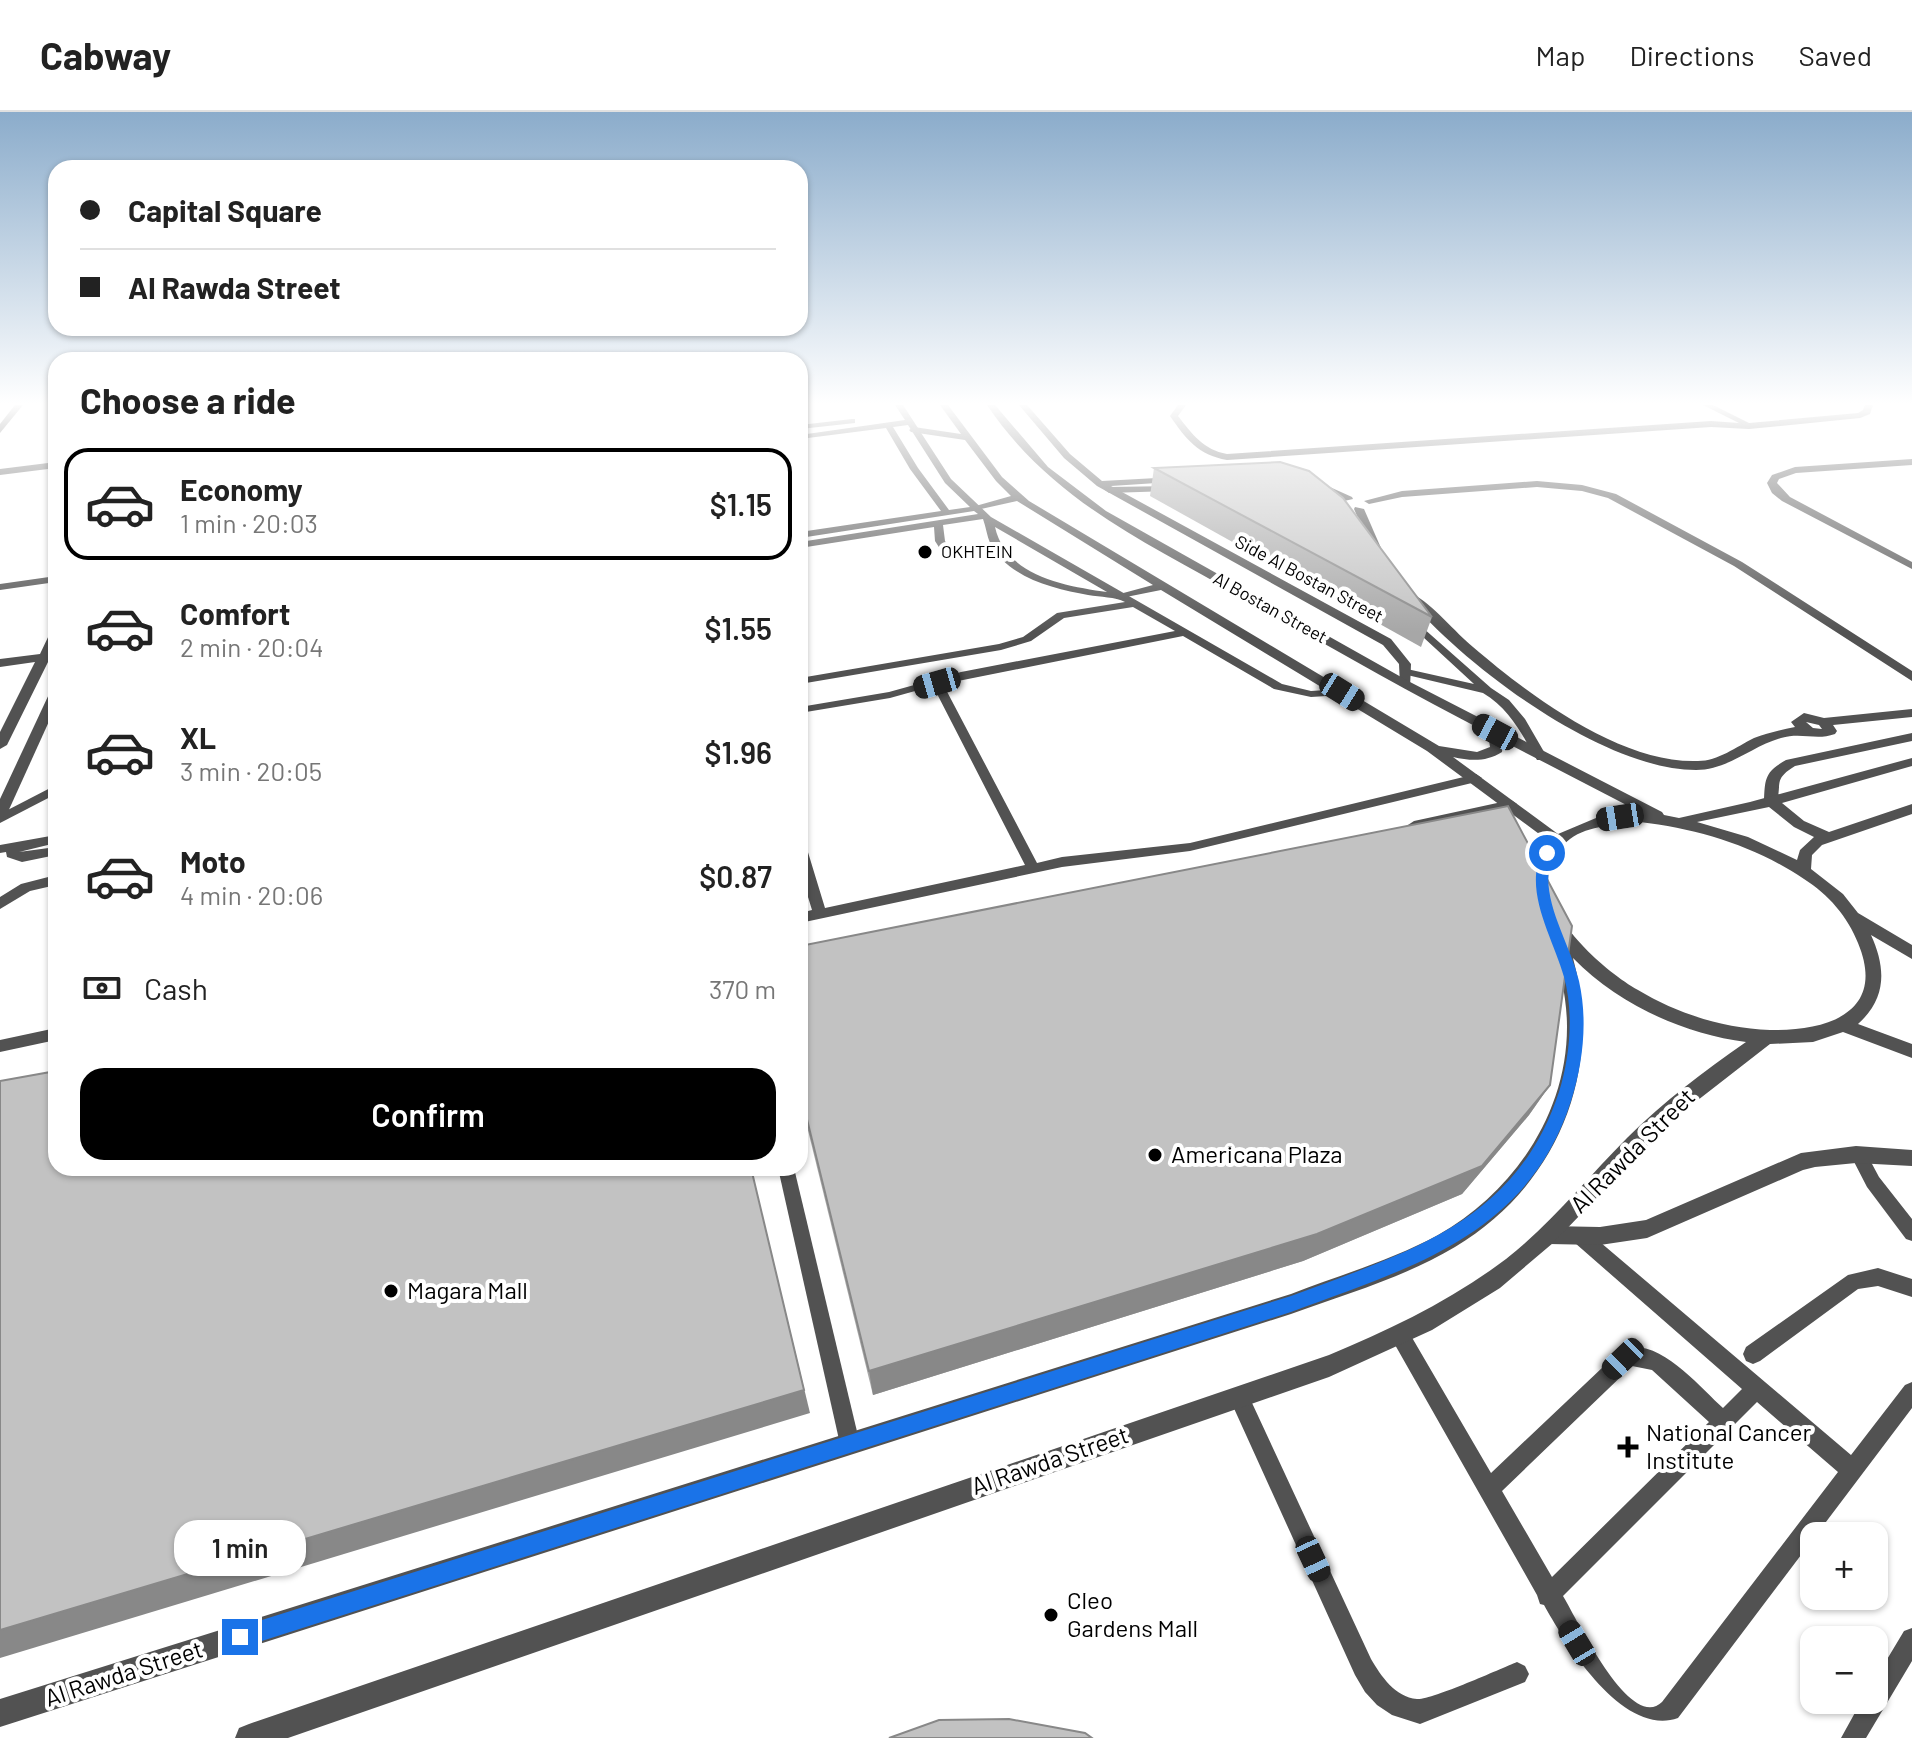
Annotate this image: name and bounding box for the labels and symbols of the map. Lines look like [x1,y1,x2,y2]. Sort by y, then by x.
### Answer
street label: Side Al Bostan Street [1231,531,1387,627]
place label: OKHTEIN [941,540,1013,562]
marker: OKHTEIN [916,543,934,561]
street label: Al Bostan Street [1209,568,1331,648]
car [911,665,963,701]
car [1315,669,1369,715]
car [1468,710,1522,754]
car [1594,801,1646,833]
route start [1529,835,1565,871]
street label: Al Rawda Street [1564,1082,1700,1218]
place label: Americana Plaza [1171,1139,1343,1168]
marker: Americana Plaza [1146,1146,1164,1164]
place label: Magara Mall [407,1275,528,1304]
marker: Magara Mall [382,1282,400,1300]
car [1597,1334,1649,1384]
place label: National Cancer Institute [1646,1417,1811,1474]
street label: Al Rawda Street [967,1419,1132,1500]
marker: National Cancer Institute [1617,1436,1639,1458]
callout: 1 min [174,1521,306,1577]
car [1292,1532,1334,1586]
place label: Cleo Gardens Mall [1067,1585,1198,1642]
marker: Cleo Gardens Mall [1042,1606,1060,1624]
car [1554,1616,1600,1670]
route end [222,1619,258,1655]
street label: Al Rawda Street [41,1633,206,1712]

